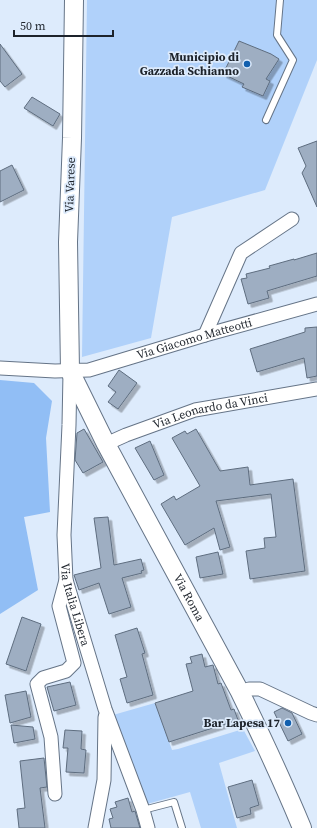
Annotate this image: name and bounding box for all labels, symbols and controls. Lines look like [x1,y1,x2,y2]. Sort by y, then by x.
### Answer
scale bar [14,12,113,38]
text: 50 m [20,18,46,34]
place label: Municipio di Gazzada Schianno [140,49,239,79]
marker: Municipio di Gazzada Schianno [242,59,252,69]
street label: Via Varese [61,157,79,213]
street label: Via Giacomo Matteotti [135,314,254,363]
street label: Via Leonardo da Vinci [151,390,269,433]
street label: Via Italia Libera [57,563,94,649]
street label: Via Roma [170,571,209,625]
place label: Bar Lapesa 17 [204,715,280,731]
marker: Bar Lapesa 17 [283,718,293,728]

